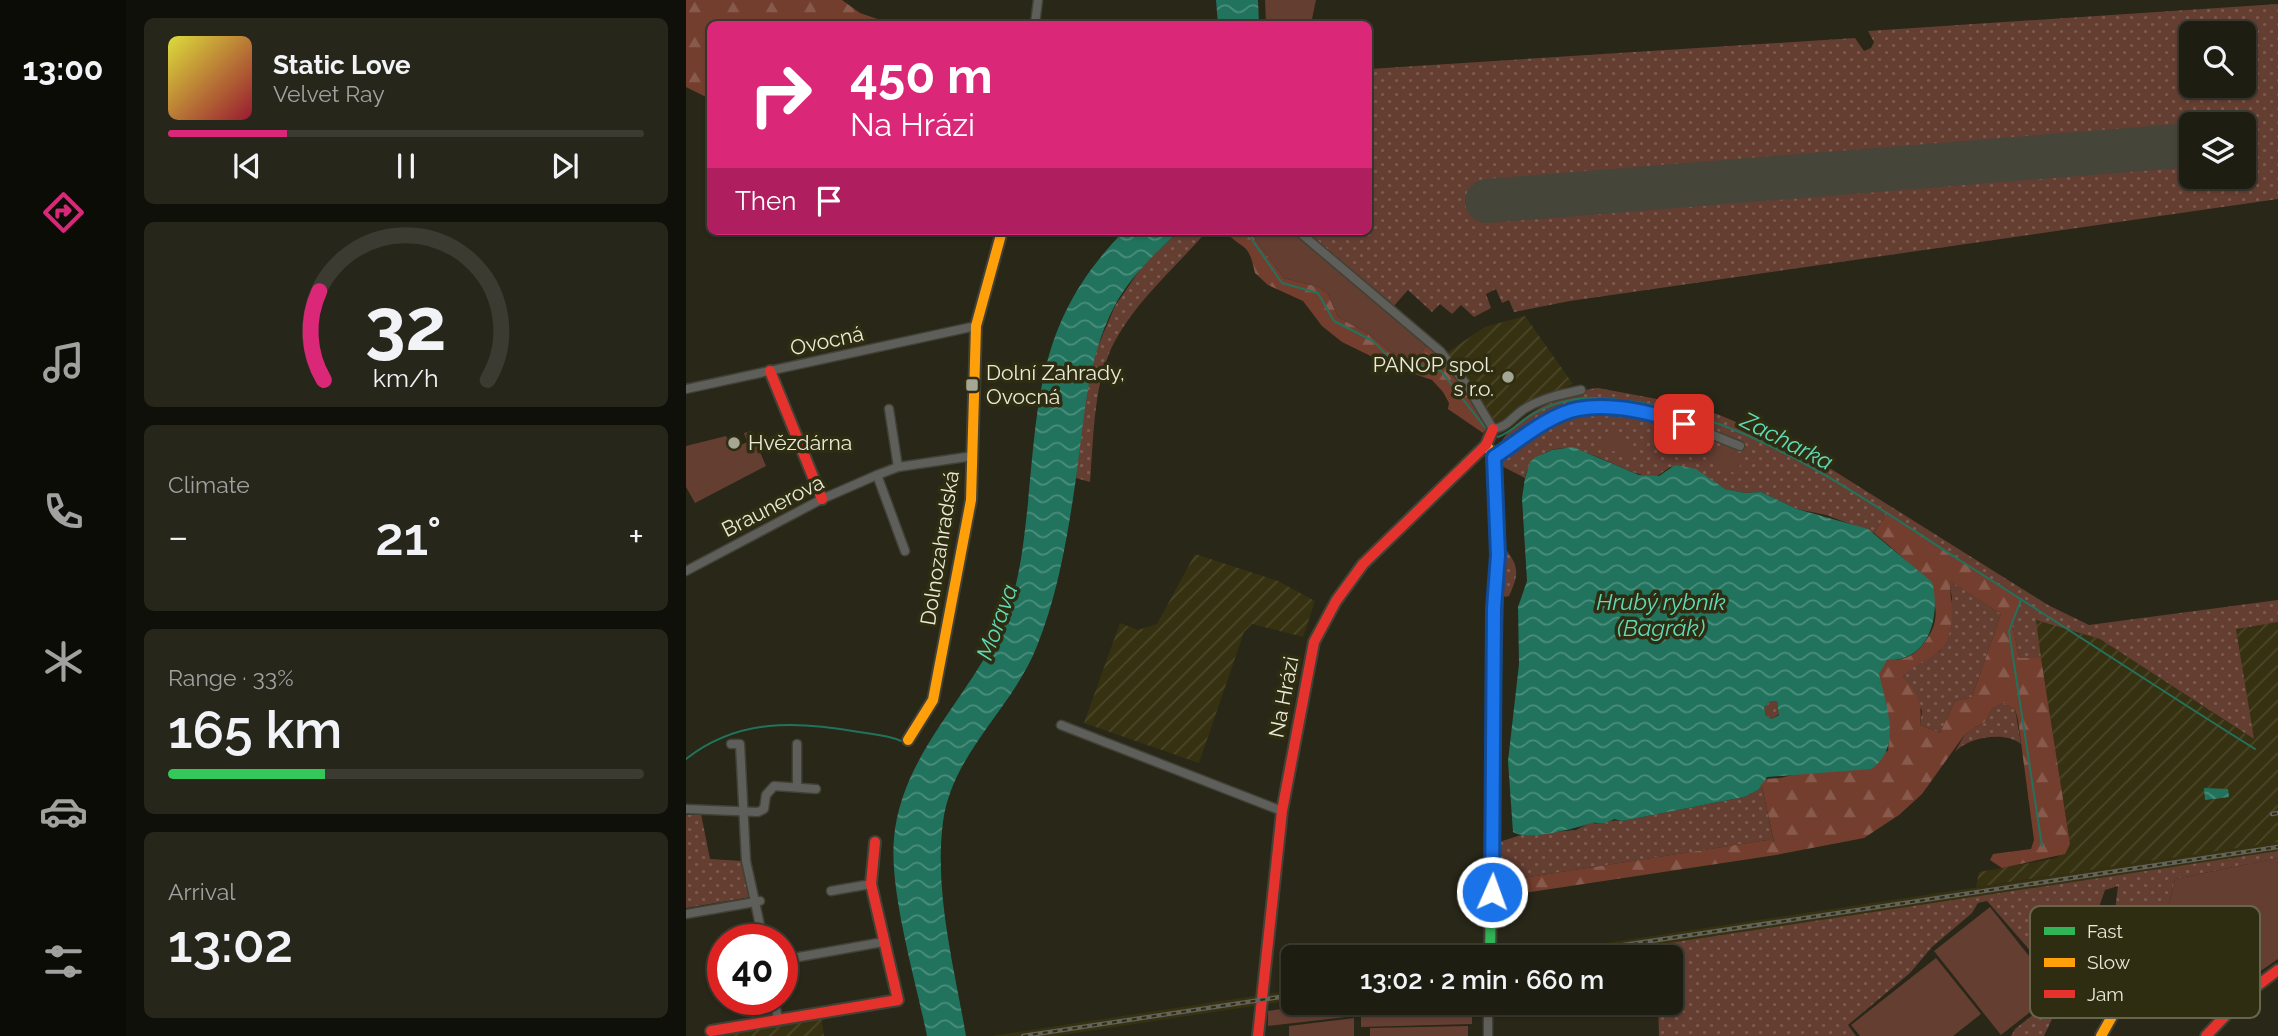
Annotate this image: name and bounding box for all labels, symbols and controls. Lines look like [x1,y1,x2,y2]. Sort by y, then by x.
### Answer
map controls [2179,21,2256,189]
button: search [2179,21,2256,98]
text: 450 m [850,47,993,104]
icon: right [735,49,826,140]
text: 13:00 [23,50,103,87]
text: Static Love [273,50,411,80]
text: Velvet Ray [273,80,385,107]
text: Na Hrázi [850,106,975,143]
button: layers [2179,112,2256,189]
icon: previous [228,147,266,185]
icon: pause [387,147,425,185]
icon: next [546,147,584,185]
icon: arrive [810,182,848,220]
text: Then [735,186,796,216]
icon: directions [39,188,88,237]
text: 32 [365,283,447,368]
street label: Ovocná [788,321,866,360]
icon: music [39,338,88,387]
place label: PANOP spol. s r.o. [1373,352,1494,401]
place label: Dolní Zahrady, Ovocná [986,360,1125,409]
text: km/h [373,363,439,393]
marker: PANOP spol. s r.o. [1500,369,1516,385]
marker: Dolní Zahrady, Ovocná [964,377,980,393]
pin [1654,394,1714,454]
icon: arrive [1665,405,1703,443]
water label: Zacharka [1736,405,1838,475]
place label: Hvězdárna [748,430,852,455]
marker: Hvězdárna [726,435,742,451]
street label: Braunerova [718,469,828,542]
street label: Dolnozahradská [915,469,964,627]
text: Climate [168,471,250,498]
icon: phone [39,487,88,536]
text: 21° [375,506,442,567]
text: − [168,514,188,559]
text: + [628,514,644,559]
water label: Morava [970,580,1023,663]
water label: Hrubý rybník (Bagrák) [1596,588,1726,641]
icon: climate [39,637,88,686]
street label: Na Hrázi [1263,654,1304,740]
text: Range · 33% [168,664,294,691]
text: 165 km [168,699,342,760]
icon: car [39,787,88,836]
position arrow [1455,855,1529,929]
text: Arrival [168,878,235,905]
legend [2030,906,2260,1018]
text: 13:02 [168,913,293,974]
text: Fast [2087,920,2123,942]
speed limit sign: 40 [707,924,798,1015]
icon: filters [39,937,88,986]
text: Slow [2087,951,2131,973]
text: 13:02 · 2 min · 660 m [1360,965,1604,995]
text: Jam [2087,983,2124,1005]

